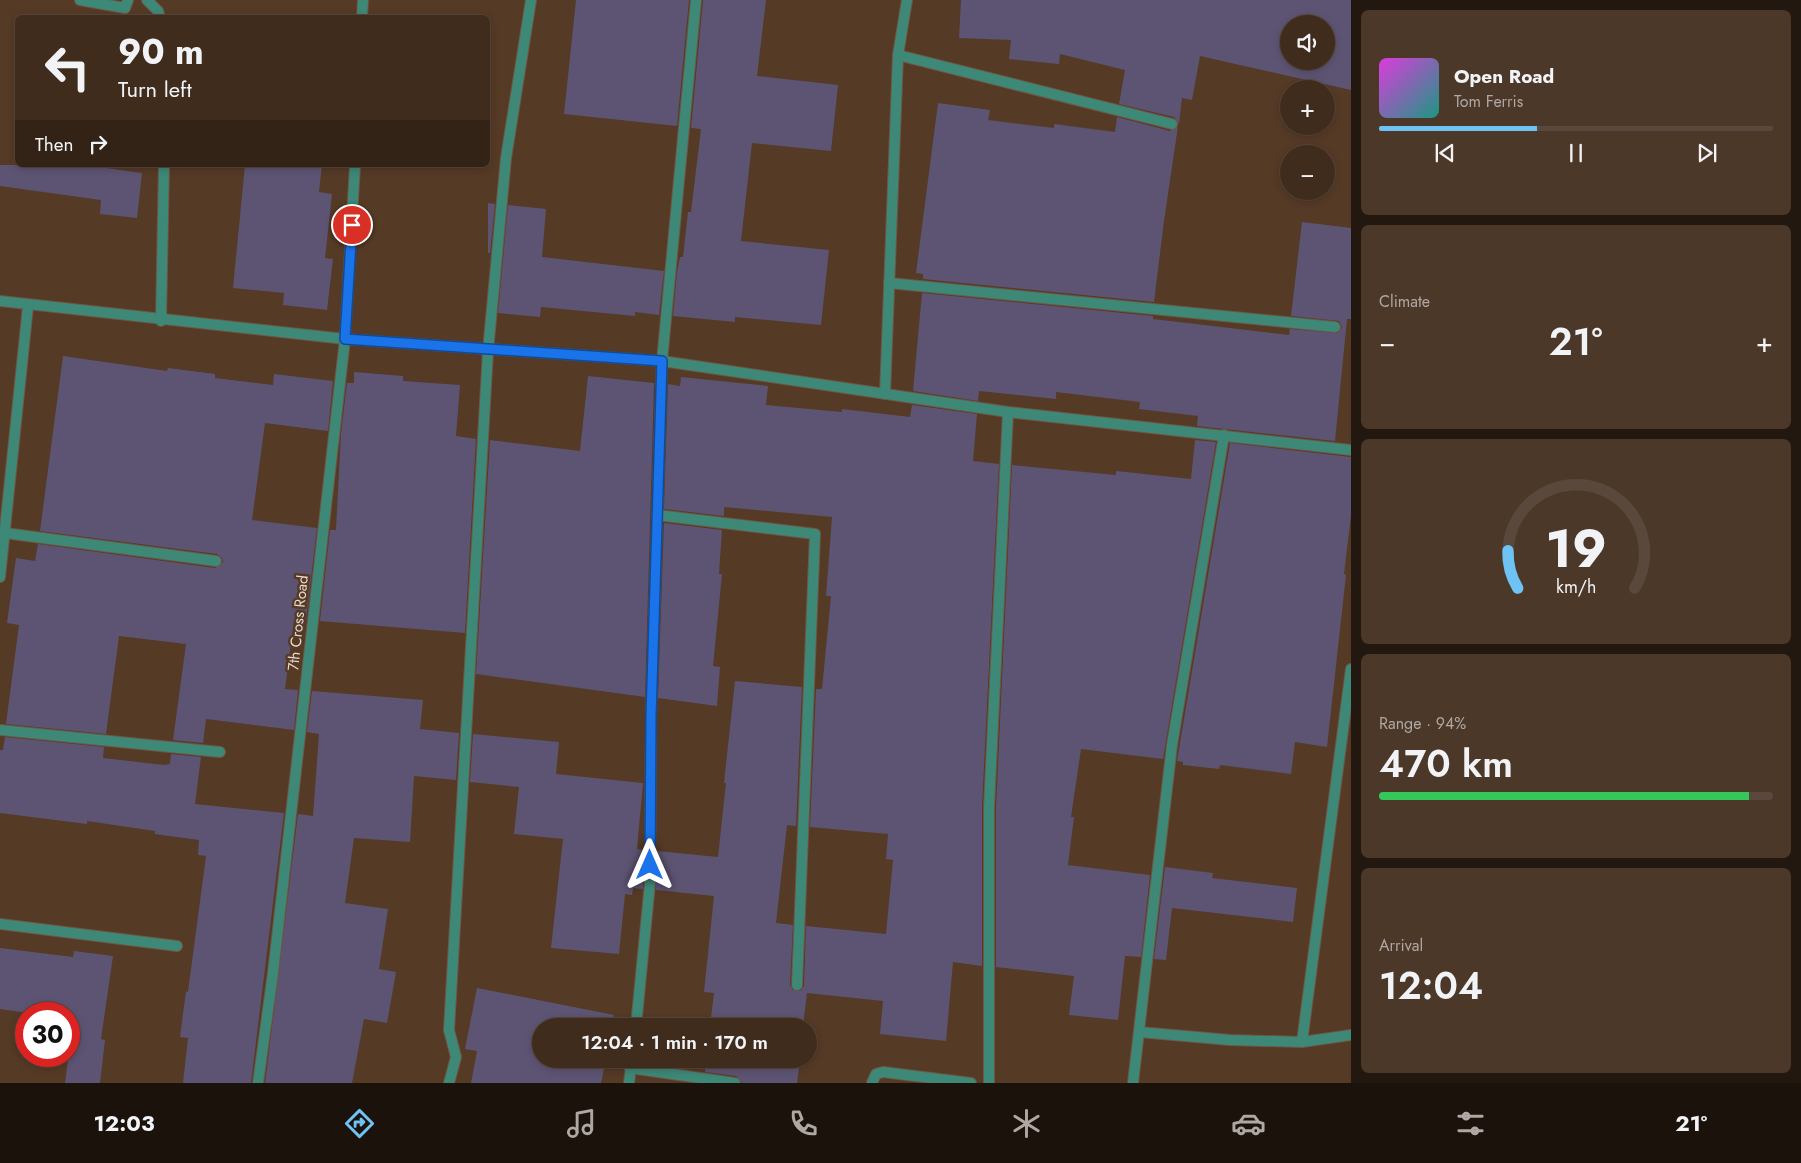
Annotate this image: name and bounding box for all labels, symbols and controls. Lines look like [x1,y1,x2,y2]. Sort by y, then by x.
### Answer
map controls [1280,15,1335,200]
button: sound [1280,15,1335,70]
text: 90 m [118,27,204,77]
icon: left [35,35,100,100]
text: Open Road [1454,63,1554,90]
text: Turn left [118,73,192,105]
button: + [1280,80,1335,135]
text: Tom Ferris [1454,90,1523,113]
icon: right [84,130,112,158]
text: Then [35,131,74,158]
icon: previous [1431,139,1459,167]
icon: pause [1562,139,1590,167]
icon: next [1693,139,1721,167]
button: − [1280,145,1335,200]
pin [331,204,373,246]
icon: arrive [338,211,366,239]
text: Climate [1379,290,1430,313]
text: 21° [1549,314,1602,369]
text: − [1379,322,1396,363]
text: + [1756,322,1773,363]
text: 19 [1545,511,1607,587]
street label: 7th Cross Road [282,574,314,672]
text: km/h [1556,574,1596,600]
text: Range · 94% [1379,712,1466,735]
text: 470 km [1379,736,1513,791]
position arrow [623,838,675,890]
text: Arrival [1379,934,1423,957]
text: 12:04 [1379,958,1483,1013]
speed limit sign: 30 [15,1002,80,1067]
text: 12:04 · 1 min · 170 m [581,1029,768,1056]
icon: directions [342,1106,377,1141]
icon: music [564,1106,599,1141]
icon: phone [786,1106,821,1141]
icon: climate [1009,1106,1044,1141]
icon: car [1231,1106,1266,1141]
icon: filters [1453,1106,1488,1141]
text: 12:03 [94,1107,155,1139]
text: 21° [1675,1107,1707,1139]

